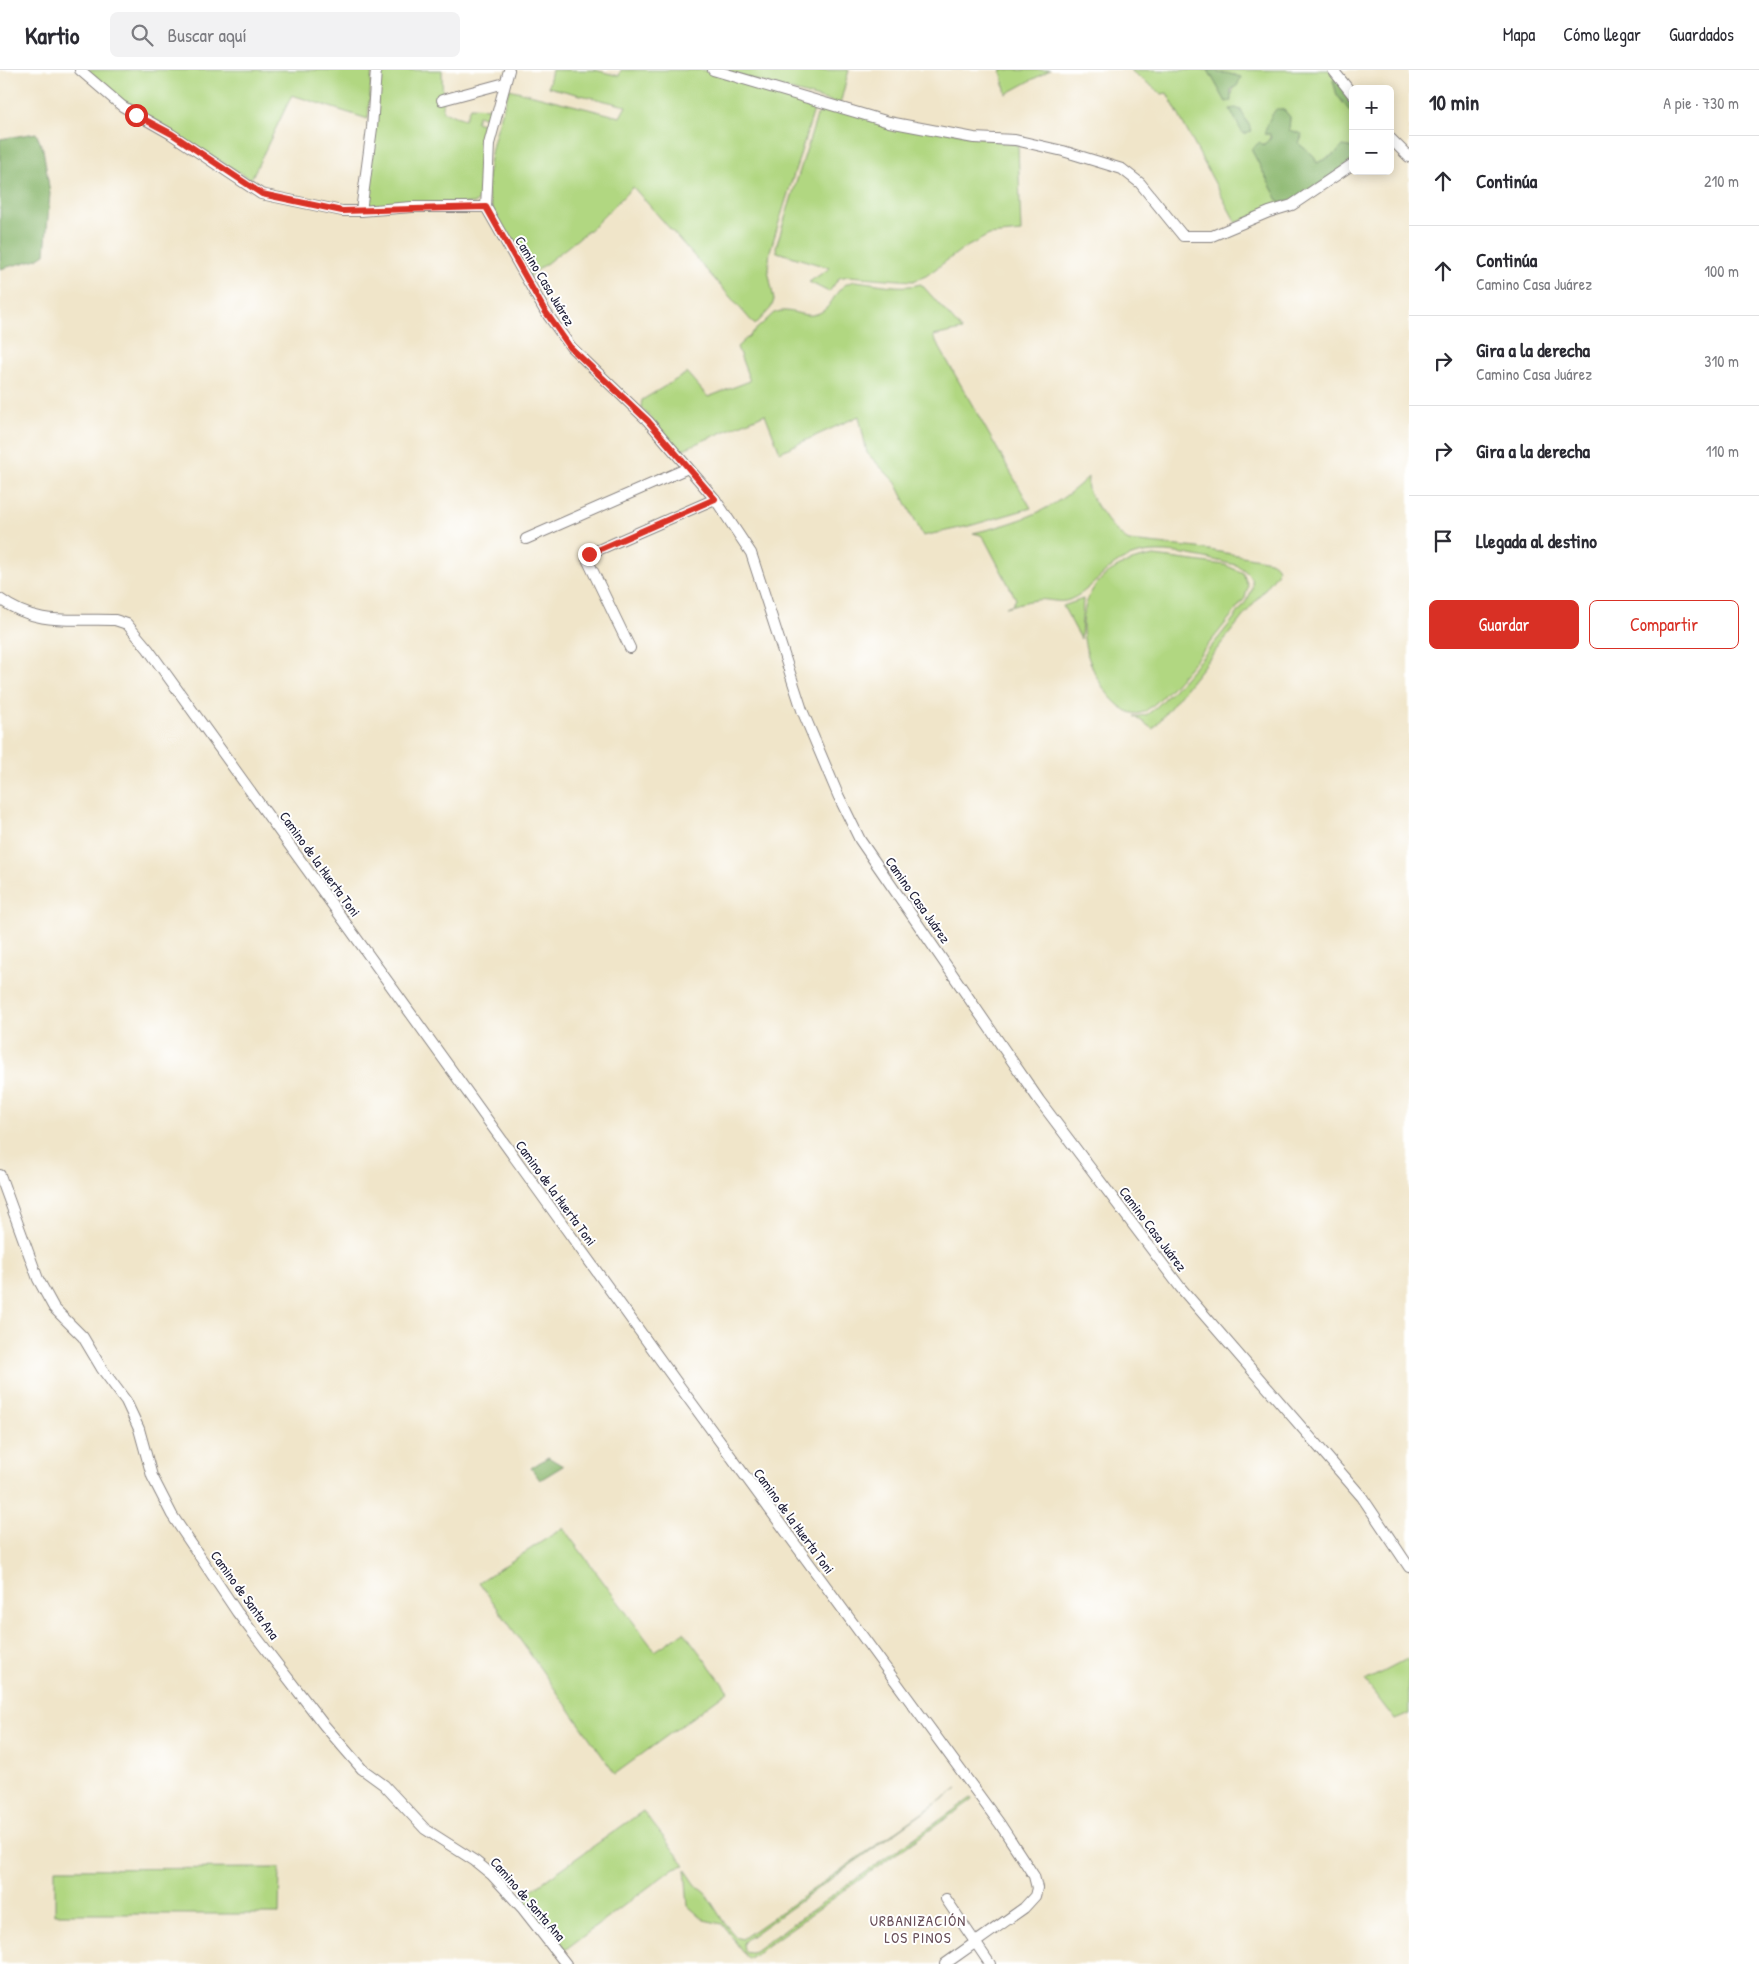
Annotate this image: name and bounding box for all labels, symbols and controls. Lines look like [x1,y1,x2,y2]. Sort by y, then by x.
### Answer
search box [110,12,460,57]
text: Kartio [25,19,80,51]
icon: search [128,21,156,49]
text: Buscar aquí [168,22,247,48]
text: Mapa [1503,22,1535,47]
text: Cómo llegar [1563,22,1641,47]
text: Guardados [1669,22,1734,47]
map controls [1349,85,1394,175]
button: + [1349,85,1394,130]
text: 10 min [1429,88,1479,117]
text: A pie · 730 m [1663,92,1739,114]
route start [125,104,148,127]
button: − [1349,130,1394,175]
icon: ahead [1429,167,1457,195]
text: Continúa [1476,168,1537,194]
text: 210 m [1704,170,1739,192]
street label: Camino Casa Juárez [511,232,580,329]
text: Continúa [1476,247,1537,273]
icon: ahead [1429,257,1457,285]
text: 100 m [1704,260,1739,282]
text: Camino Casa Juárez [1476,273,1592,295]
text: Gira a la derecha [1476,337,1590,363]
icon: right [1429,347,1457,375]
text: 310 m [1704,350,1739,372]
text: Camino Casa Juárez [1476,363,1592,385]
icon: right [1429,437,1457,465]
text: Gira a la derecha [1476,438,1590,464]
text: 110 m [1706,440,1739,462]
icon: arrive [1429,527,1457,555]
text: Llegada al destino [1476,528,1597,554]
route end [578,543,601,566]
button: Guardar [1429,600,1579,649]
button: Compartir [1589,600,1739,649]
street label: Camino de la Huerta Toni [276,807,365,920]
street label: Camino Casa Juárez [882,853,955,947]
street label: Camino de la Huerta Toni [512,1136,601,1249]
street label: Camino Casa Juárez [1115,1182,1192,1275]
street label: Camino de la Huerta Toni [750,1464,839,1577]
street label: Camino de Santa Ana [207,1546,284,1643]
street label: Camino de Santa Ana [487,1853,571,1945]
district label: URBANIZACIÓN LOS PINOS [870,1910,966,1948]

